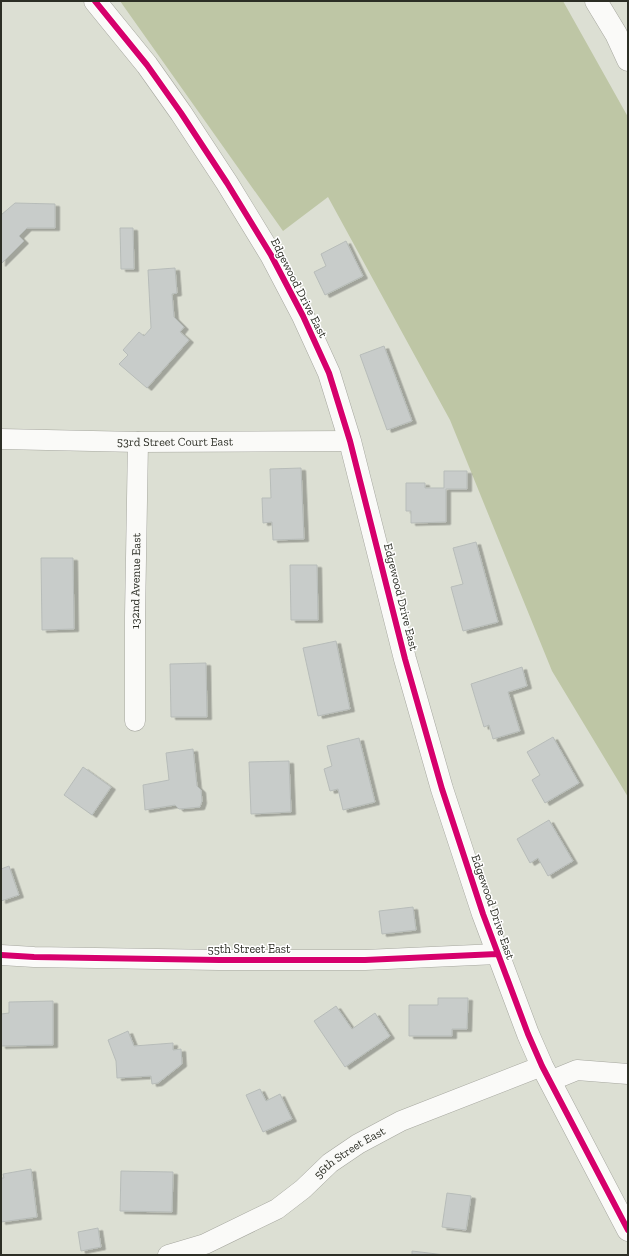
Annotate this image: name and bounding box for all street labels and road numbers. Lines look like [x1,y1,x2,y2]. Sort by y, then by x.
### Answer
street label: Edgewood Drive East [268,236,330,341]
street label: 53rd Street Court East [117,435,234,449]
street label: 132nd Avenue East [128,532,143,629]
street label: Edgewood Drive East [381,542,421,653]
street label: Edgewood Drive East [468,853,518,962]
street label: 55th Street East [208,942,291,956]
street label: 56th Street East [311,1123,388,1182]

